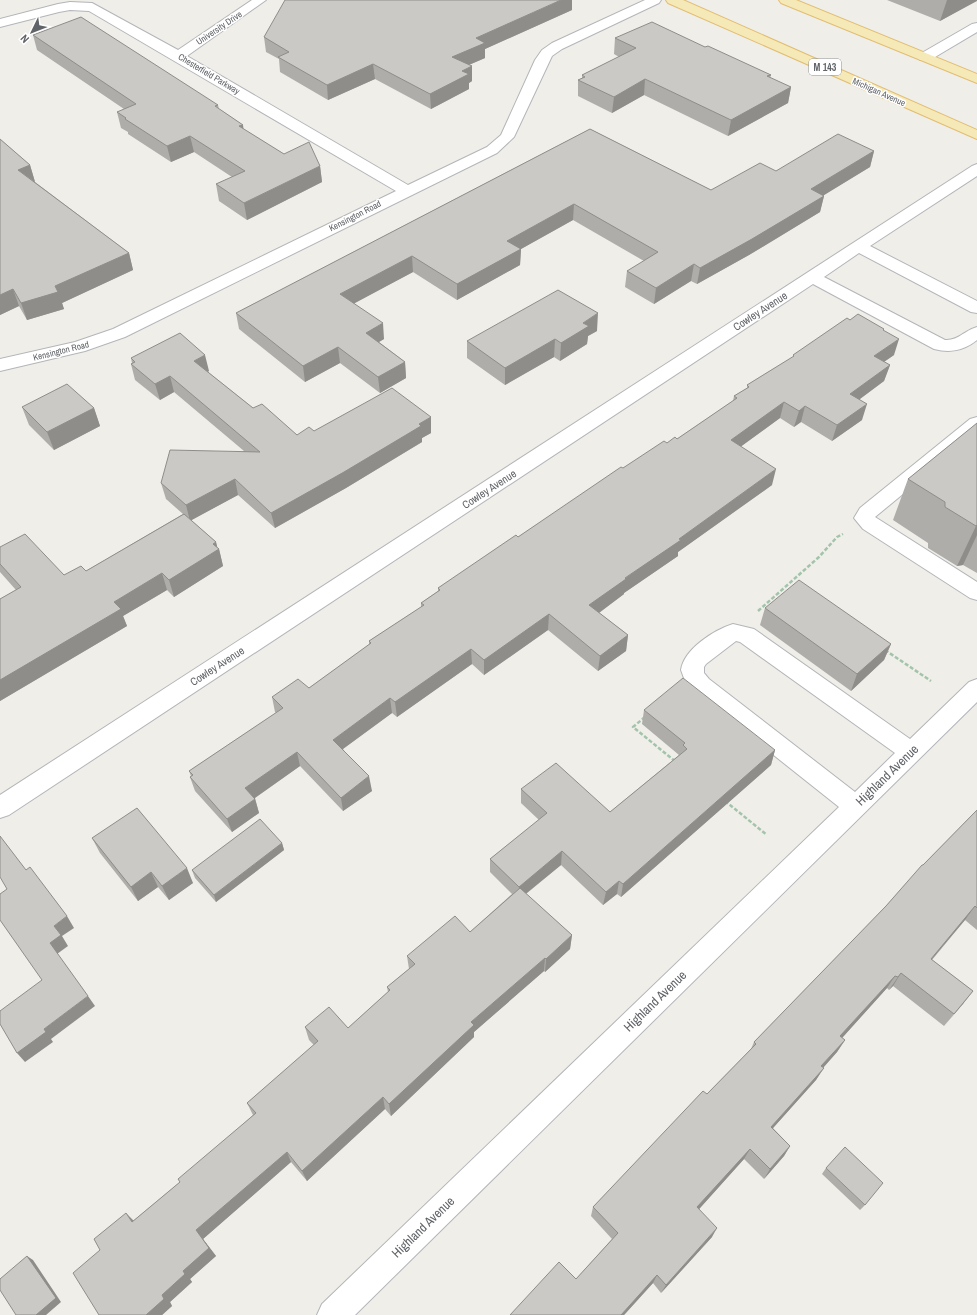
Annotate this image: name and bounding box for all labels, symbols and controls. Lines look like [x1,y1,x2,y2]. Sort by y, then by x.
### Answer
street label: University Drive [194,8,244,48]
north arrow [12,12,52,52]
text: N [17,32,32,46]
street label: Chesterfield Parkway [176,51,242,97]
road number: M 143 [809,59,841,75]
street label: Michigan Avenue [851,75,907,109]
street label: Kensington Road [327,198,383,234]
street label: Cowley Avenue [730,288,790,334]
street label: Kensington Road [32,338,90,364]
street label: Cowley Avenue [459,466,519,512]
street label: Cowley Avenue [187,643,247,689]
street label: Highland Avenue [852,741,922,809]
street label: Highland Avenue [620,967,690,1035]
street label: Highland Avenue [388,1193,458,1261]

